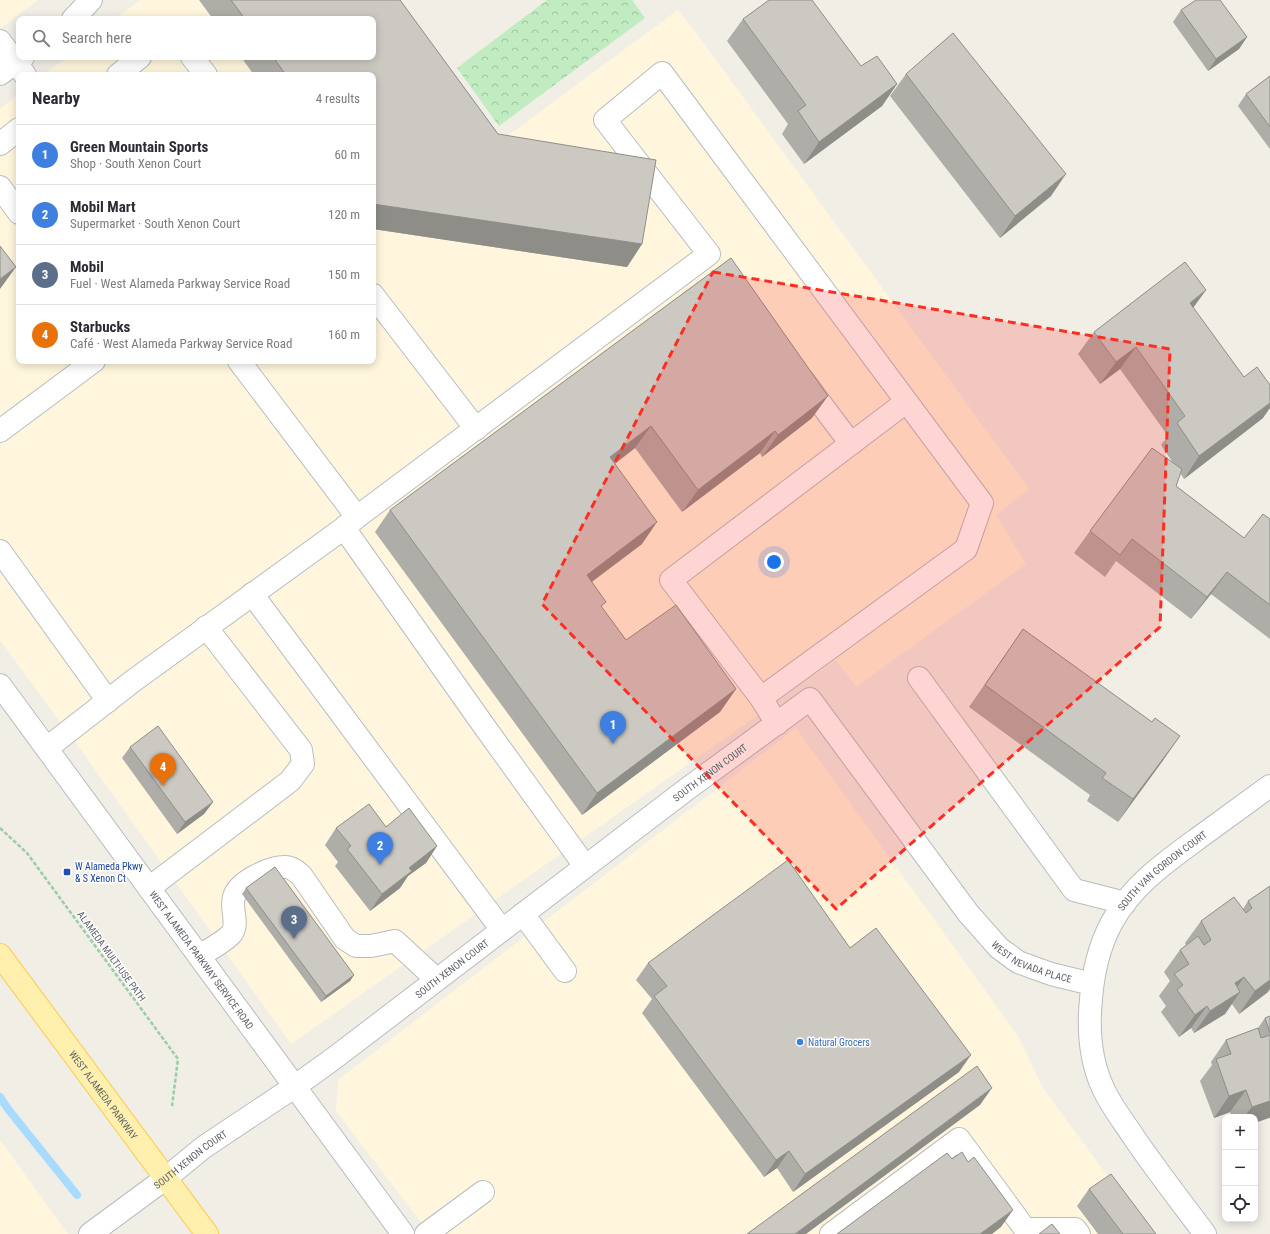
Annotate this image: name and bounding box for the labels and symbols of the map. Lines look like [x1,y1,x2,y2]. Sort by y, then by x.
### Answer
your location [764,552,784,572]
pin: 1 [600,711,626,744]
street label: SOUTH XENON COURT [671,742,749,804]
pin: 4 [150,753,176,786]
street label: SOUTH VAN GORDON COURT [1116,829,1209,913]
pin: 2 [367,832,393,865]
place label: W Alameda Pkwy & S Xenon Ct [75,861,143,884]
marker: W Alameda Pkwy & S Xenon Ct [62,867,72,877]
street label: WEST ALAMEDA PARKWAY SERVICE ROAD [147,889,256,1032]
pin: 3 [281,906,307,939]
street label: ALAMEDA MULTI-USE PATH [75,909,148,1004]
street label: SOUTH XENON COURT [413,937,491,1000]
street label: WEST NEVADA PLACE [989,939,1073,985]
marker: Natural Grocers [795,1037,805,1047]
place label: Natural Grocers [808,1037,870,1048]
street label: WEST ALAMEDA PARKWAY [67,1049,140,1142]
street label: SOUTH XENON COURT [152,1128,229,1191]

